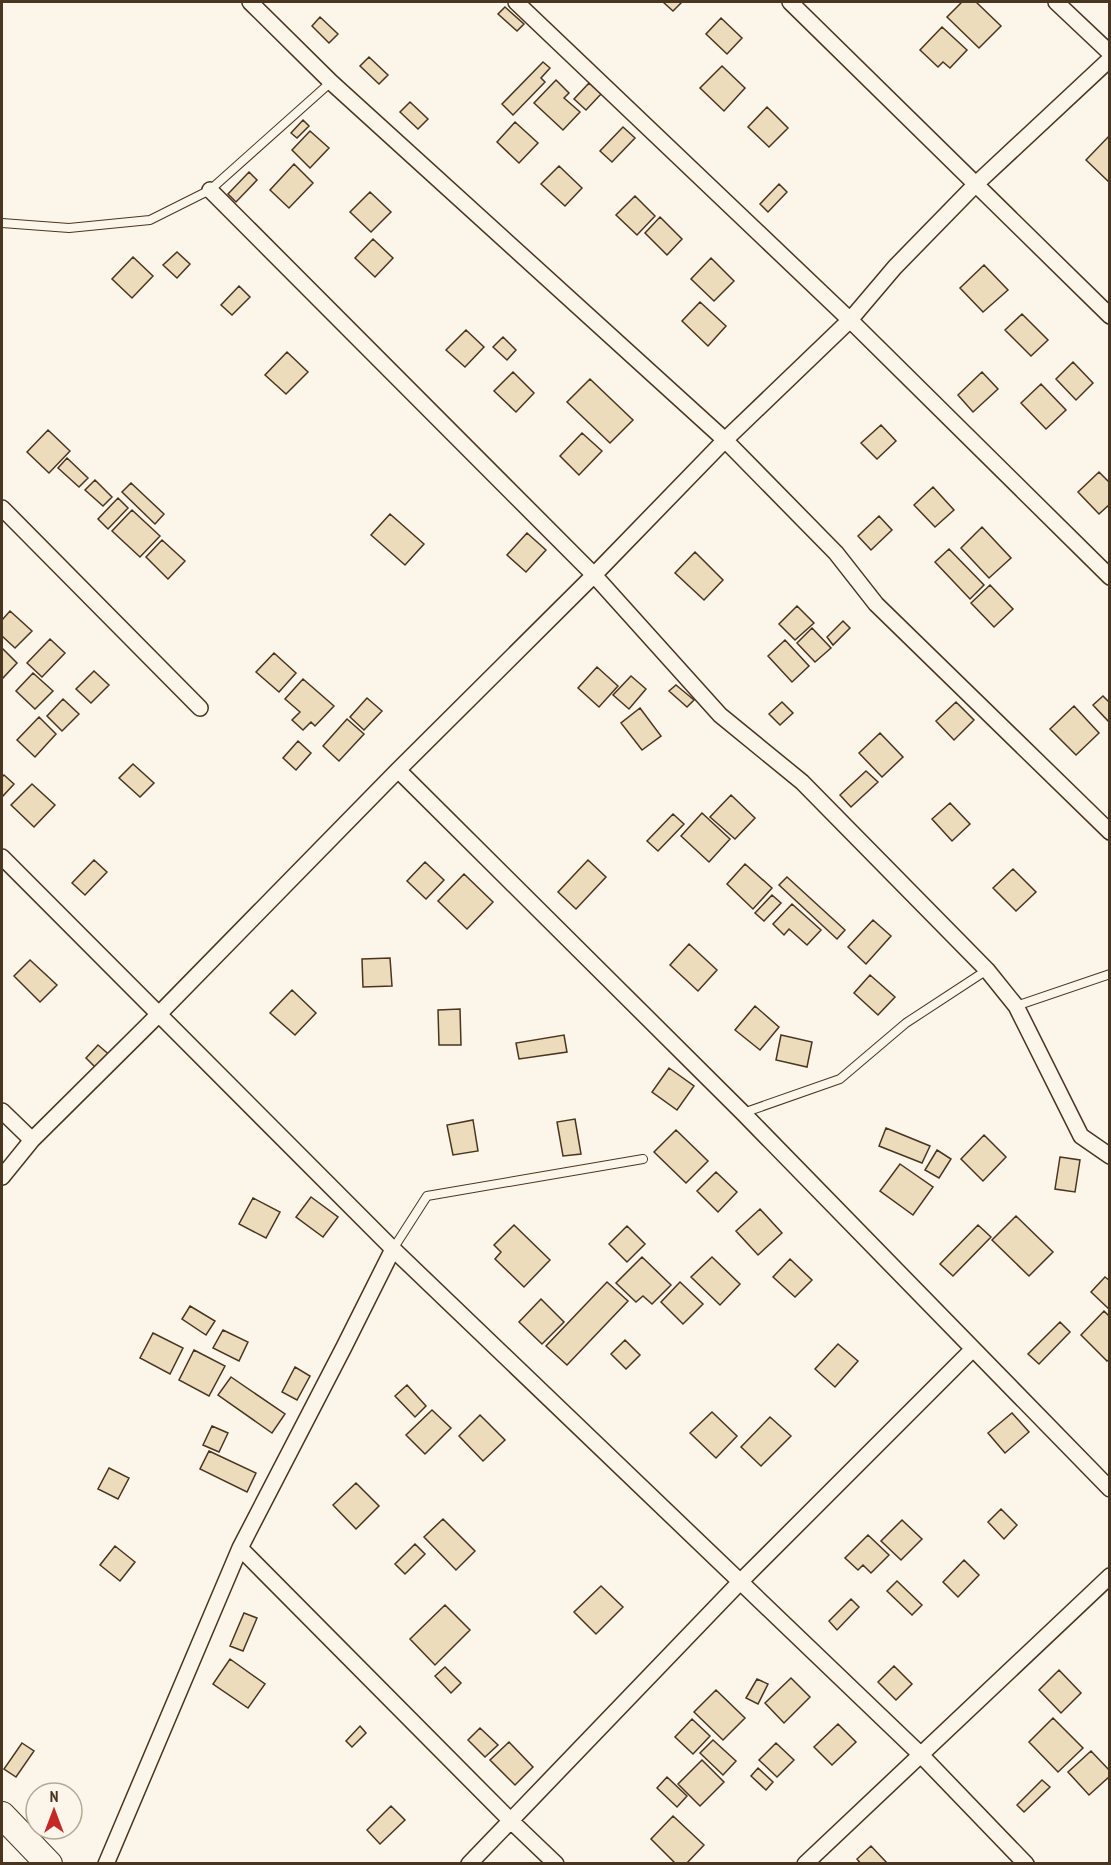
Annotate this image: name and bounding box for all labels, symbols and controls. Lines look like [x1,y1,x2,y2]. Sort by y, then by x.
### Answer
north arrow [24,1781,84,1841]
text: N [50,1786,58,1806]

